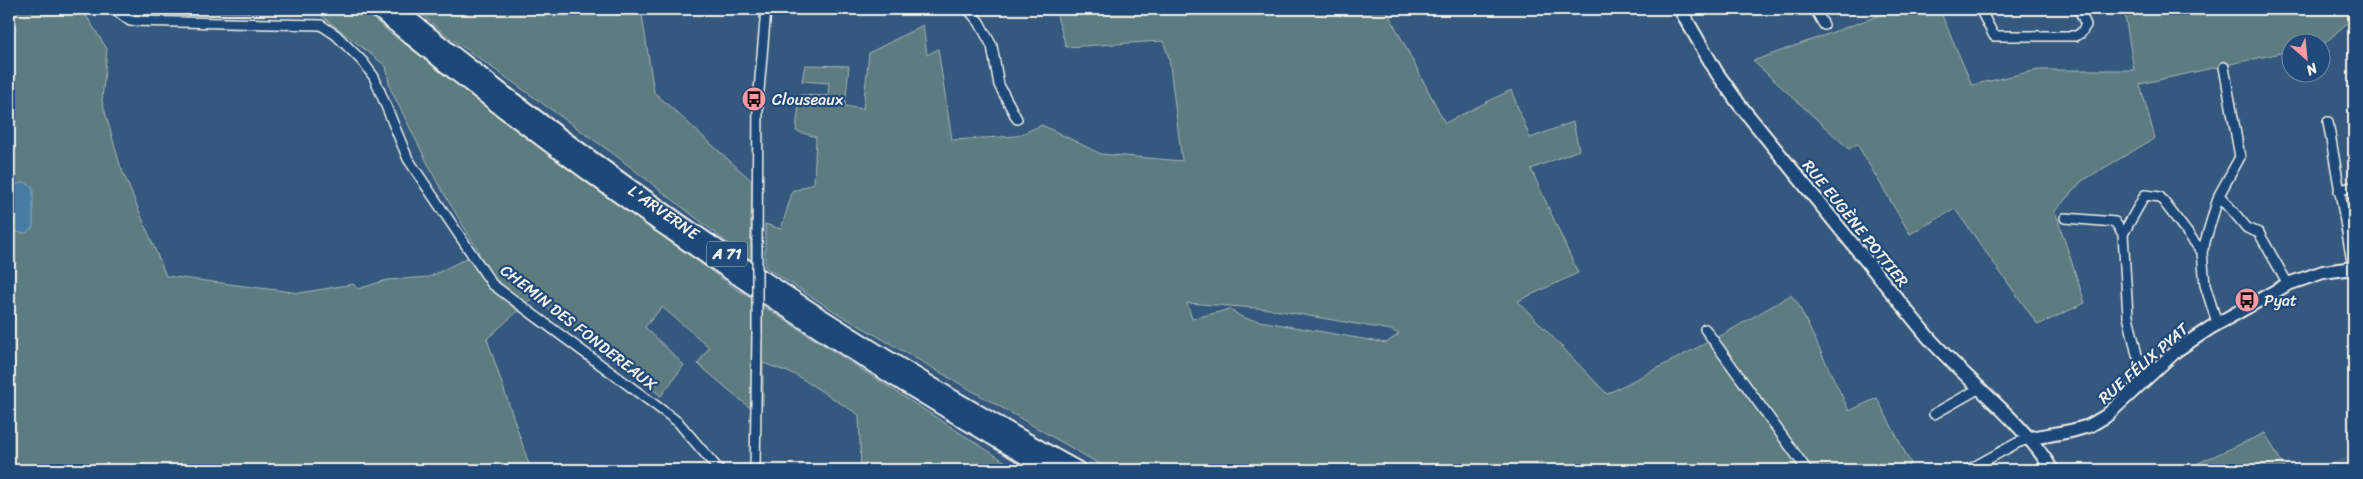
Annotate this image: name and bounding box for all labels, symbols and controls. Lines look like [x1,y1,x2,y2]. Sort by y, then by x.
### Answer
north arrow [2280,32,2330,82]
text: N [2301,55,2323,83]
place label: Clouseaux [772,85,844,114]
bus stop icon: Clouseaux [741,86,767,112]
street label: RUE EUGÈNE POTTIER [1795,153,1917,294]
street label: L'ARVERNE [622,177,706,248]
road number: A 71 [707,242,747,266]
street label: CHEMIN DES FONDEREAUX [494,256,664,399]
place label: Pyat [2264,286,2297,315]
bus stop icon: Pyat [2234,287,2260,313]
street label: RUE FÉLIX PYAT [2091,315,2196,411]

